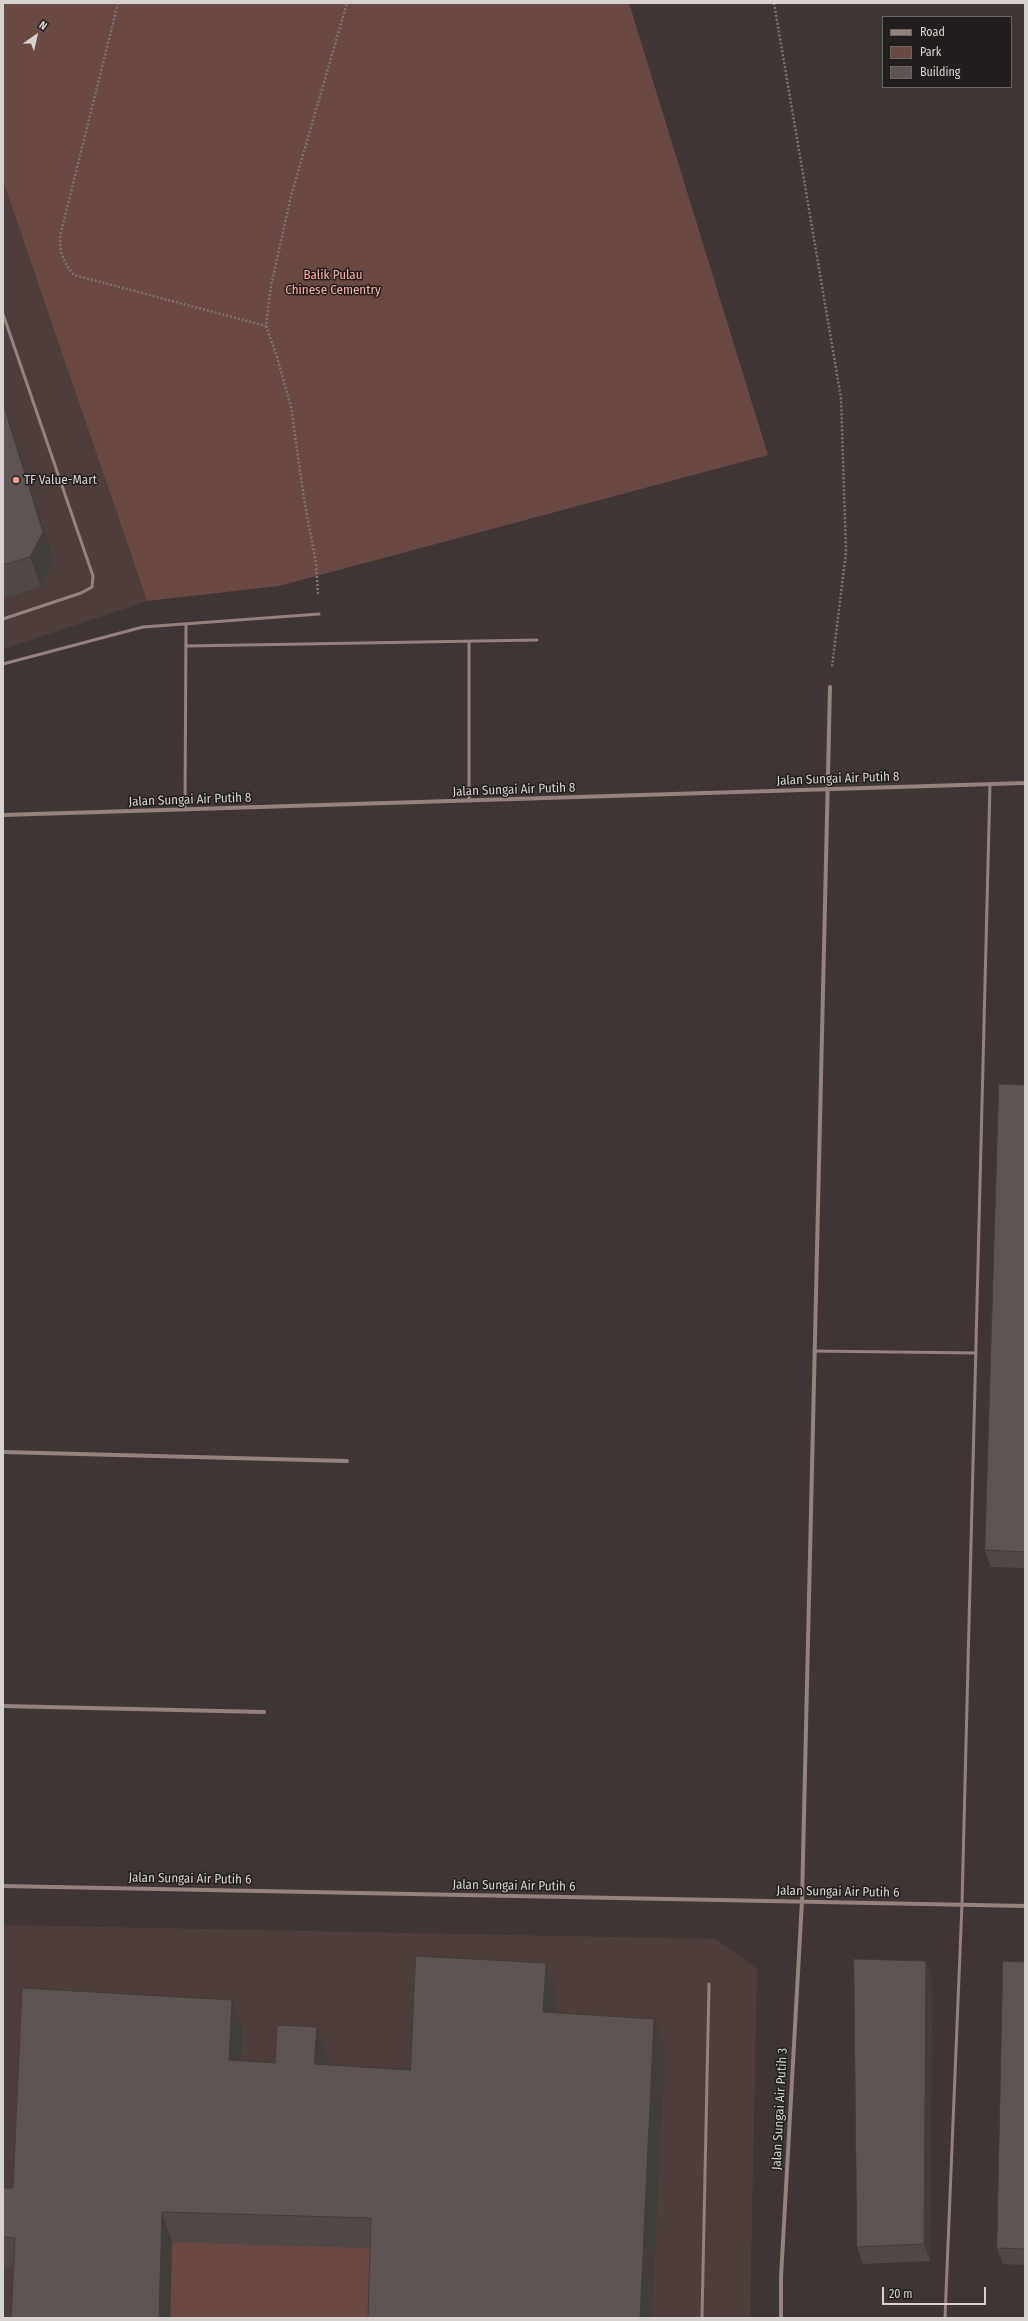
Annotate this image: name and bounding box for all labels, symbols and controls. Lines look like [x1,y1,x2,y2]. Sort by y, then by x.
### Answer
north arrow [16,16,56,56]
legend [882,16,1012,88]
text: N [37,18,49,33]
text: Road [920,25,945,39]
text: Park [920,45,941,59]
text: Building [920,65,960,79]
park label: Balik Pulau Chinese Cementry [285,267,381,298]
place label: TF Value-Mart [24,472,97,488]
marker: TF Value-Mart [11,475,21,485]
street label: Jalan Sungai Air Putih 8 [776,769,900,789]
street label: Jalan Sungai Air Putih 8 [452,780,576,800]
street label: Jalan Sungai Air Putih 8 [128,790,252,810]
street label: Jalan Sungai Air Putih 6 [128,1870,252,1888]
street label: Jalan Sungai Air Putih 6 [452,1877,576,1895]
street label: Jalan Sungai Air Putih 6 [776,1883,900,1901]
street label: Jalan Sungai Air Putih 3 [769,2047,791,2171]
scale bar [884,2279,988,2305]
text: 20 m [889,2287,913,2301]

